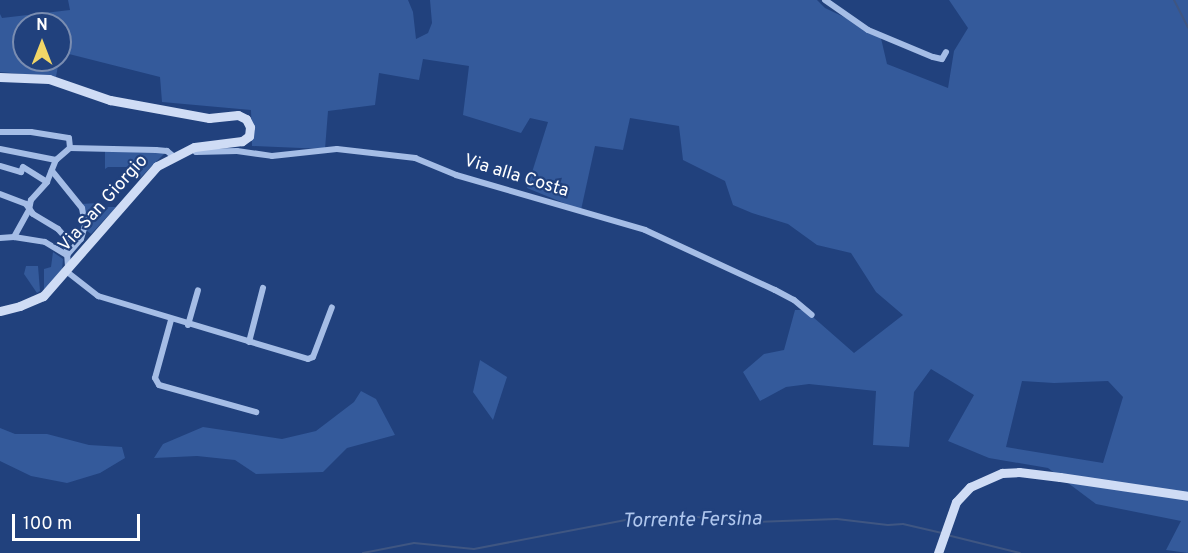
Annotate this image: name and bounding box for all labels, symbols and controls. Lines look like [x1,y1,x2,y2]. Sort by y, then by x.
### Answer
north arrow [12,12,72,72]
text: N [36,16,48,36]
street label: Via San Giorgio [55,151,153,257]
street label: Via alla Costa [461,151,571,203]
scale bar [15,502,142,540]
water label: Torrente Fersina [622,508,762,534]
text: 100 m [23,513,72,536]

